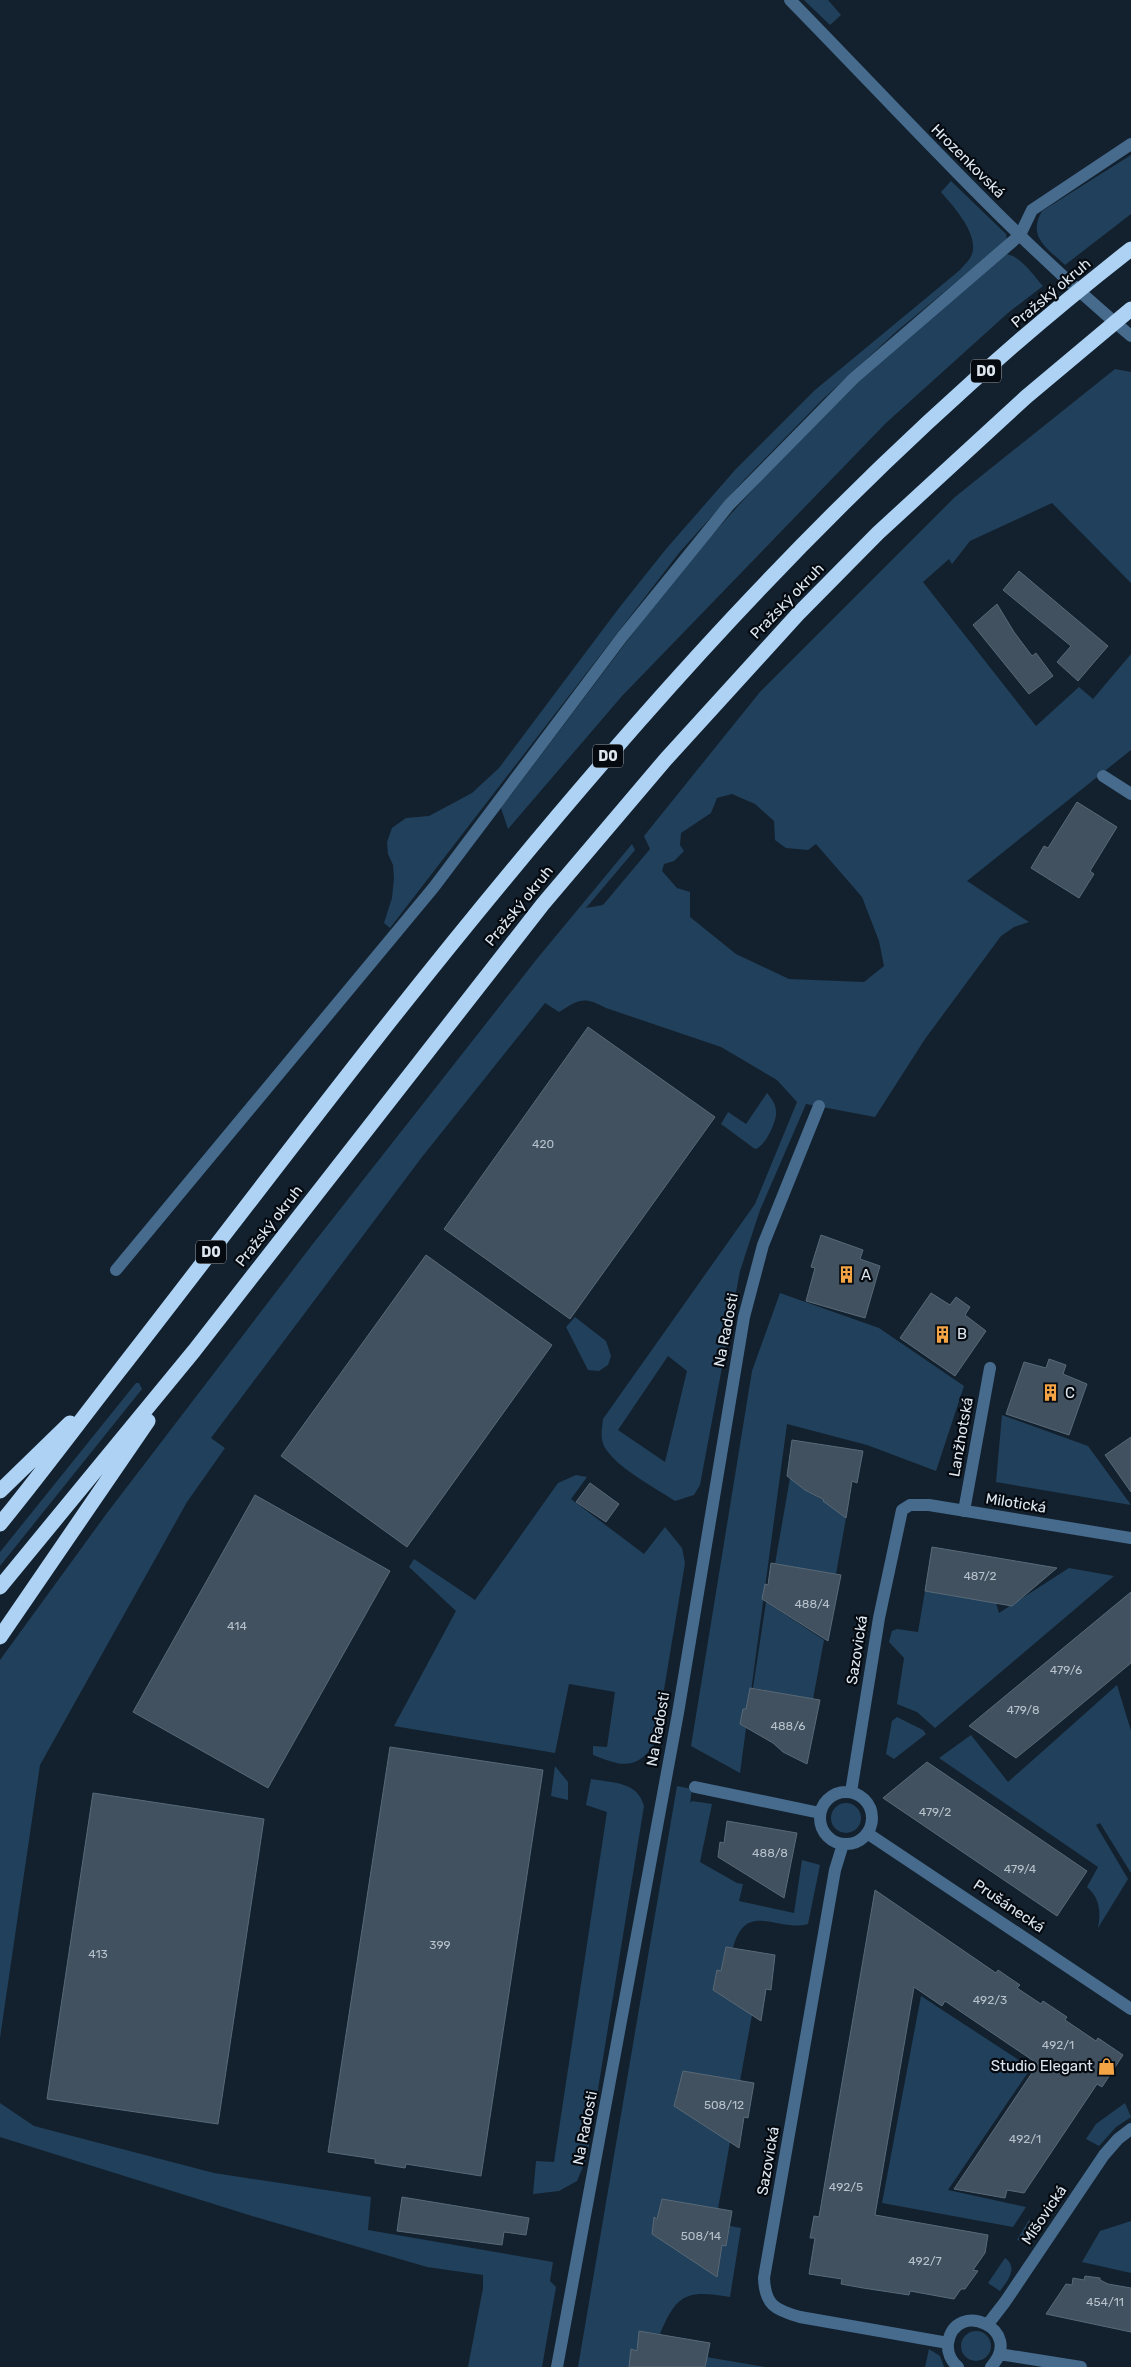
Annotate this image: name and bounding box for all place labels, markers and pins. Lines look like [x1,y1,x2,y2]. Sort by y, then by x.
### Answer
building icon: A [837,1265,857,1285]
place label: A [861,1266,871,1284]
building icon: B [933,1324,953,1344]
place label: B [957,1325,967,1343]
building icon: C [1041,1383,1061,1403]
place label: C [1065,1384,1075,1402]
shop icon: Studio Elegant [1097,2056,1117,2076]
place label: Studio Elegant [991,2057,1093,2075]

